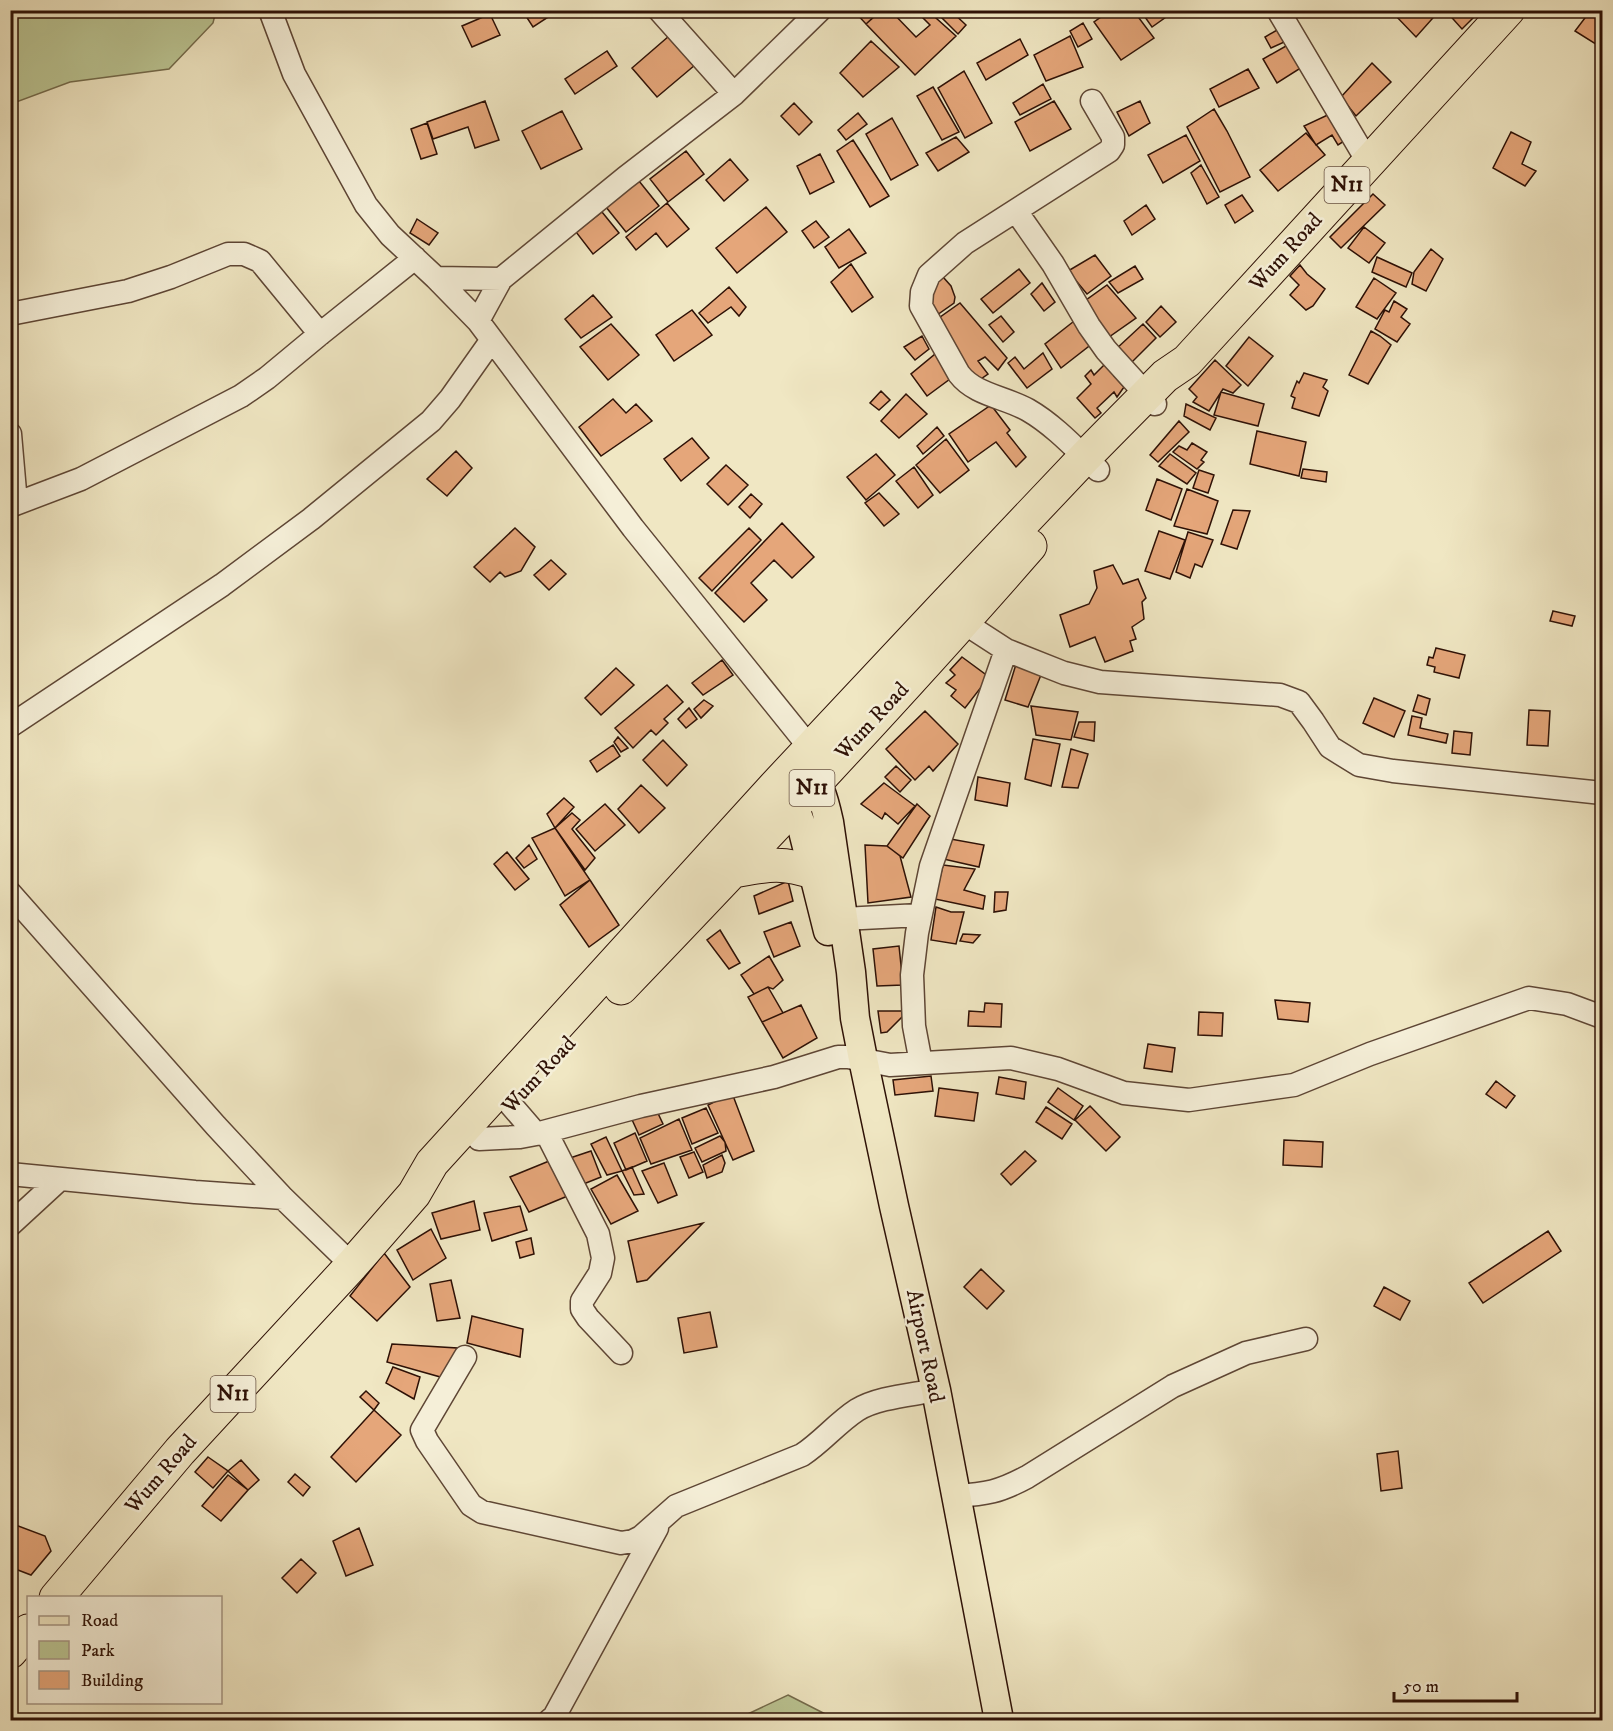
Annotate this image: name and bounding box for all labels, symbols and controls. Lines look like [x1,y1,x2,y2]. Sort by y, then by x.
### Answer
road number: N11 [1324,167,1370,203]
street label: Wum Road [1243,207,1328,298]
street label: Wum Road [829,676,915,766]
road number: N11 [790,770,834,806]
street label: Wum Road [496,1030,582,1120]
street label: Airport Road [900,1287,950,1405]
road number: N11 [210,1376,256,1412]
street label: Wum Road [118,1429,203,1520]
legend [27,1596,222,1704]
text: Road [81,1610,118,1632]
text: Park [81,1640,115,1662]
scale bar [1394,1665,1517,1703]
text: Building [81,1670,143,1692]
text: 50 m [1403,1676,1439,1698]

